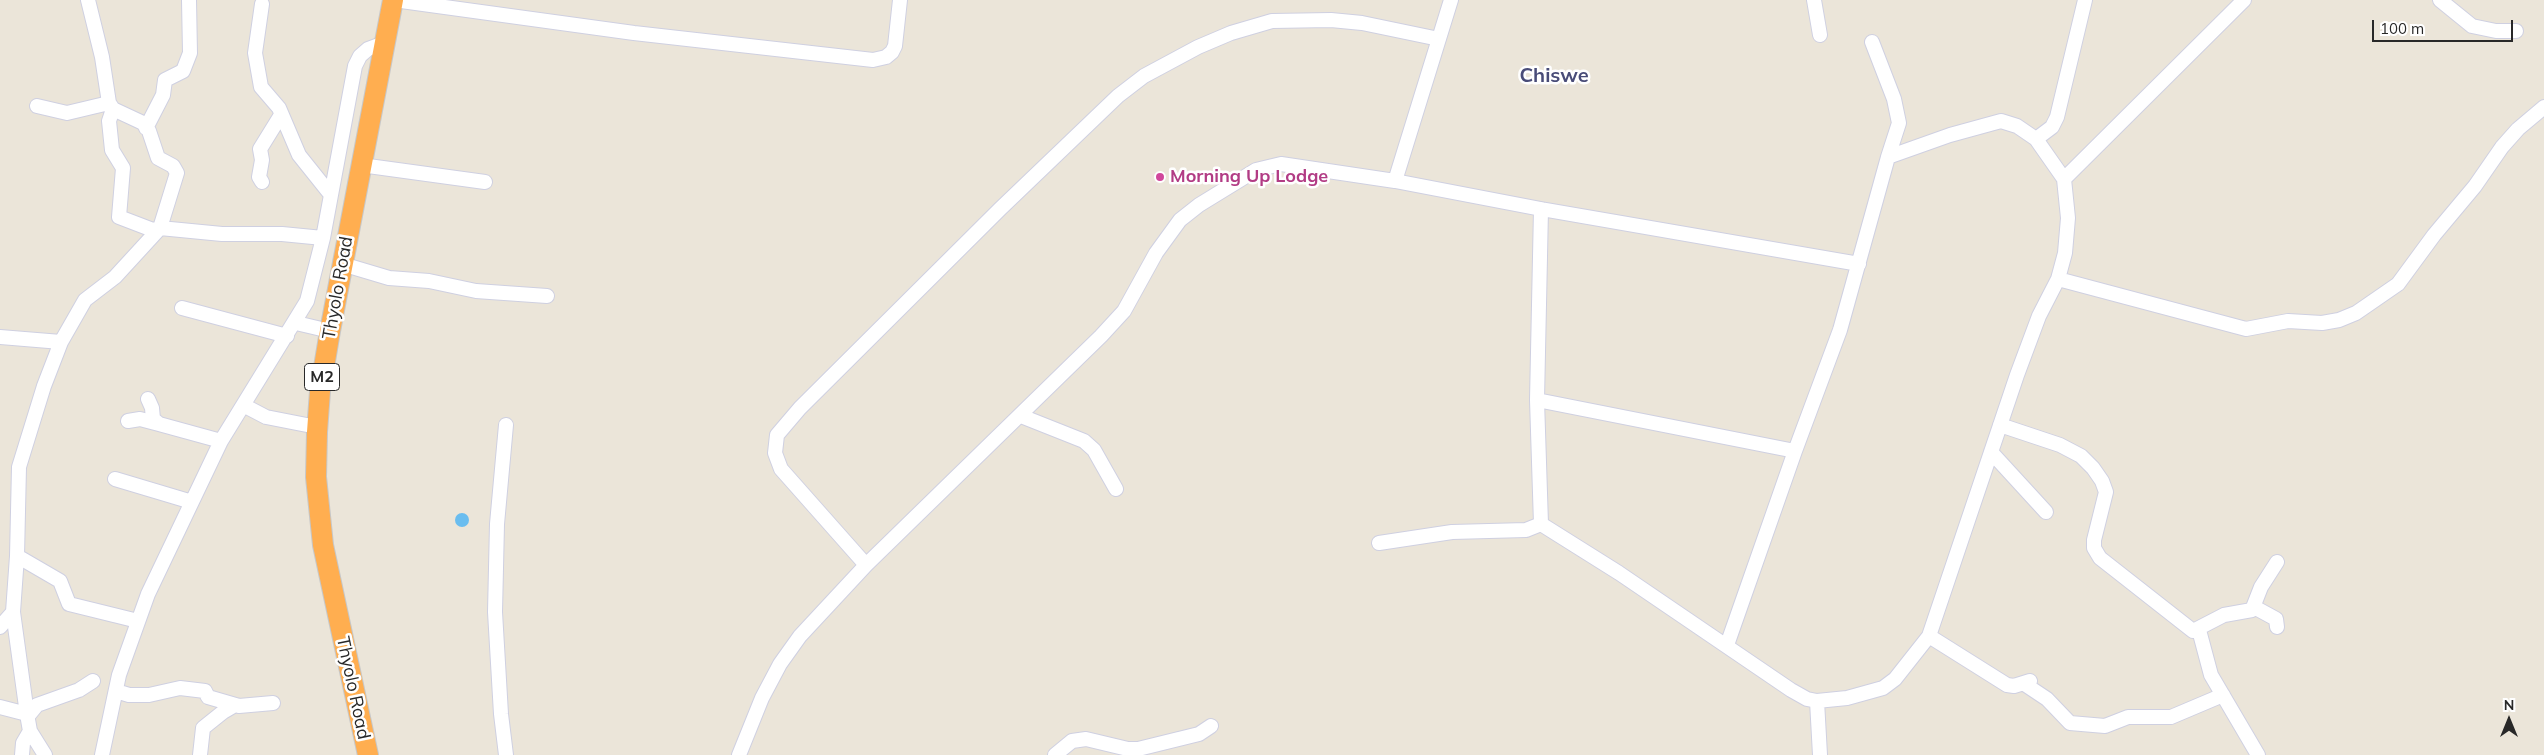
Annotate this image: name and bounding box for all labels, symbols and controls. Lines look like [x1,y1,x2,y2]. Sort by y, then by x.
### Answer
scale bar [2374,10,2515,42]
text: 100 m [2380,19,2424,38]
district label: Chiswe [1519,64,1589,88]
place label: Morning Up Lodge [1170,166,1328,188]
marker: Morning Up Lodge [1154,171,1166,183]
street label: Thyolo Road [318,235,358,341]
road number: M2 [304,364,340,391]
street label: Thyolo Road [332,635,374,741]
north arrow [2484,695,2534,745]
text: N [2504,696,2514,714]

